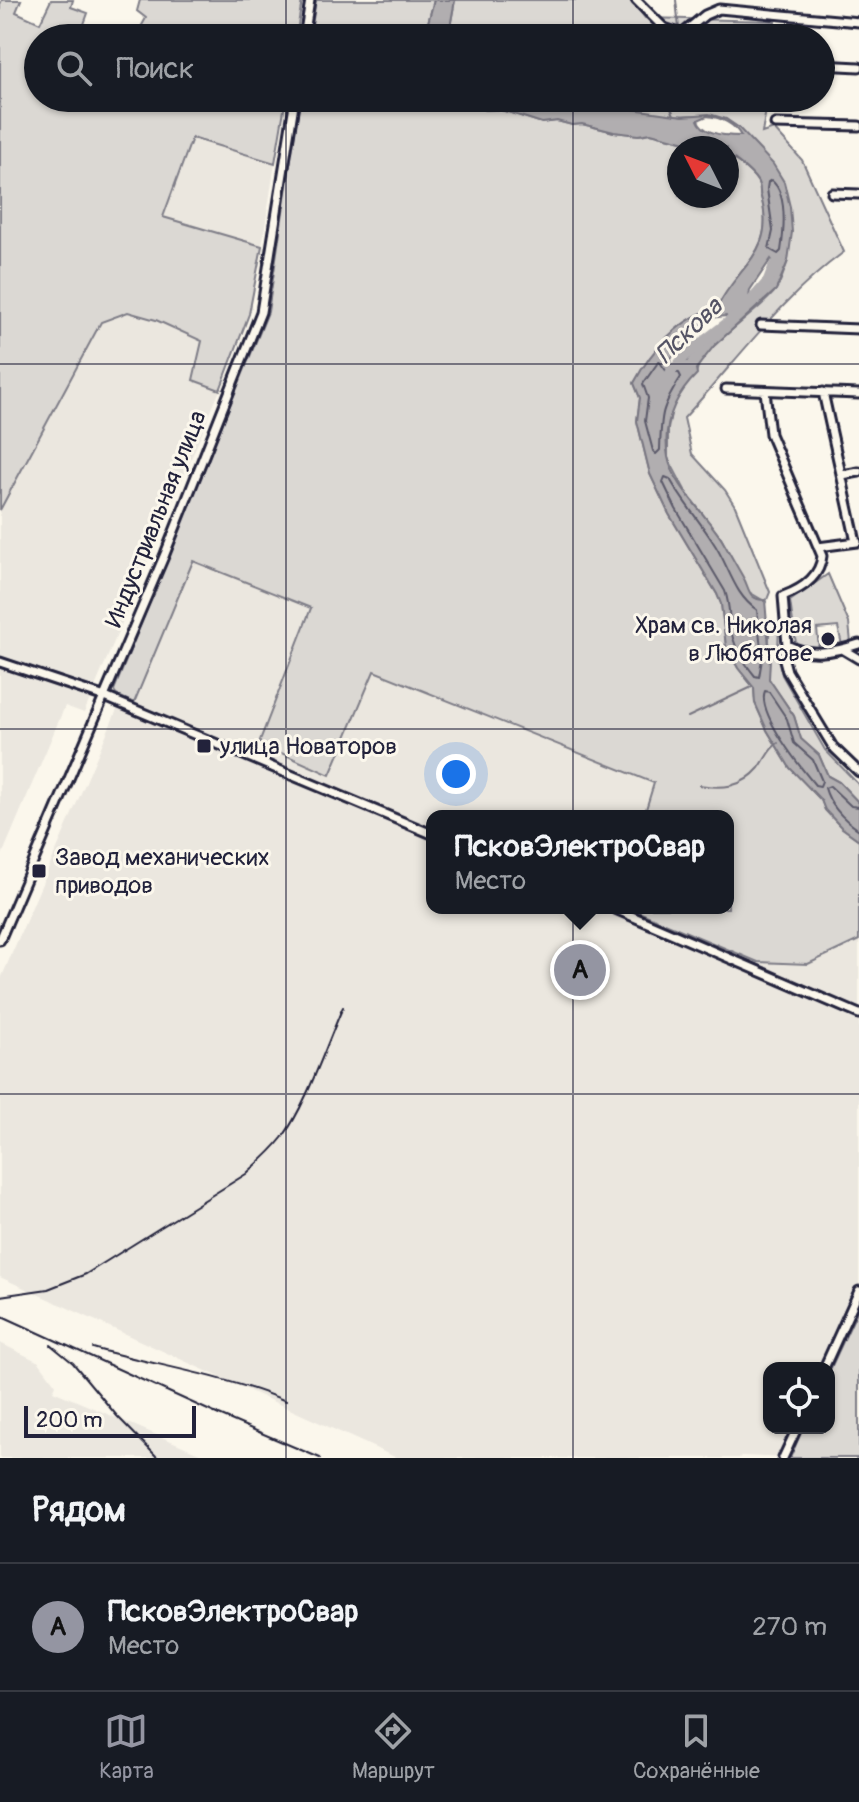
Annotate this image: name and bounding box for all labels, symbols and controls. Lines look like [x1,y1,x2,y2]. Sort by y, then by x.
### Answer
search box [24,24,835,112]
icon: search [52,46,96,90]
text: Поиск [116,50,194,87]
north arrow [667,136,739,208]
water label: Пскова [649,290,731,371]
street label: Индустриальная улица [99,406,213,632]
place label: Храм св. Николая в Любятове [635,611,812,668]
marker: Храм св. Николая в Любятове [819,630,837,648]
place label: улица Новаторов [219,732,397,761]
marker: улица Новаторов [195,737,213,755]
your location [436,754,476,794]
popup [426,810,734,914]
text: ПсковЭлектроСвар [455,828,705,865]
place label: Завод механических приводов [55,843,270,900]
marker: Завод механических приводов [30,862,48,880]
text: Место [455,865,526,897]
pin: A [554,940,606,1000]
map controls [763,1362,835,1434]
button: locate [763,1362,835,1434]
scale bar [24,1402,196,1438]
text: 200 m [36,1406,103,1434]
text: Рядом [32,1489,126,1532]
text: ПсковЭлектроСвар [108,1593,358,1630]
text: A [50,1611,66,1643]
text: 270 m [752,1611,827,1643]
text: Место [108,1630,179,1662]
tab: Карта [99,1709,154,1785]
tab: Маршрут [352,1709,435,1785]
tab: Сохранённые [633,1709,760,1785]

